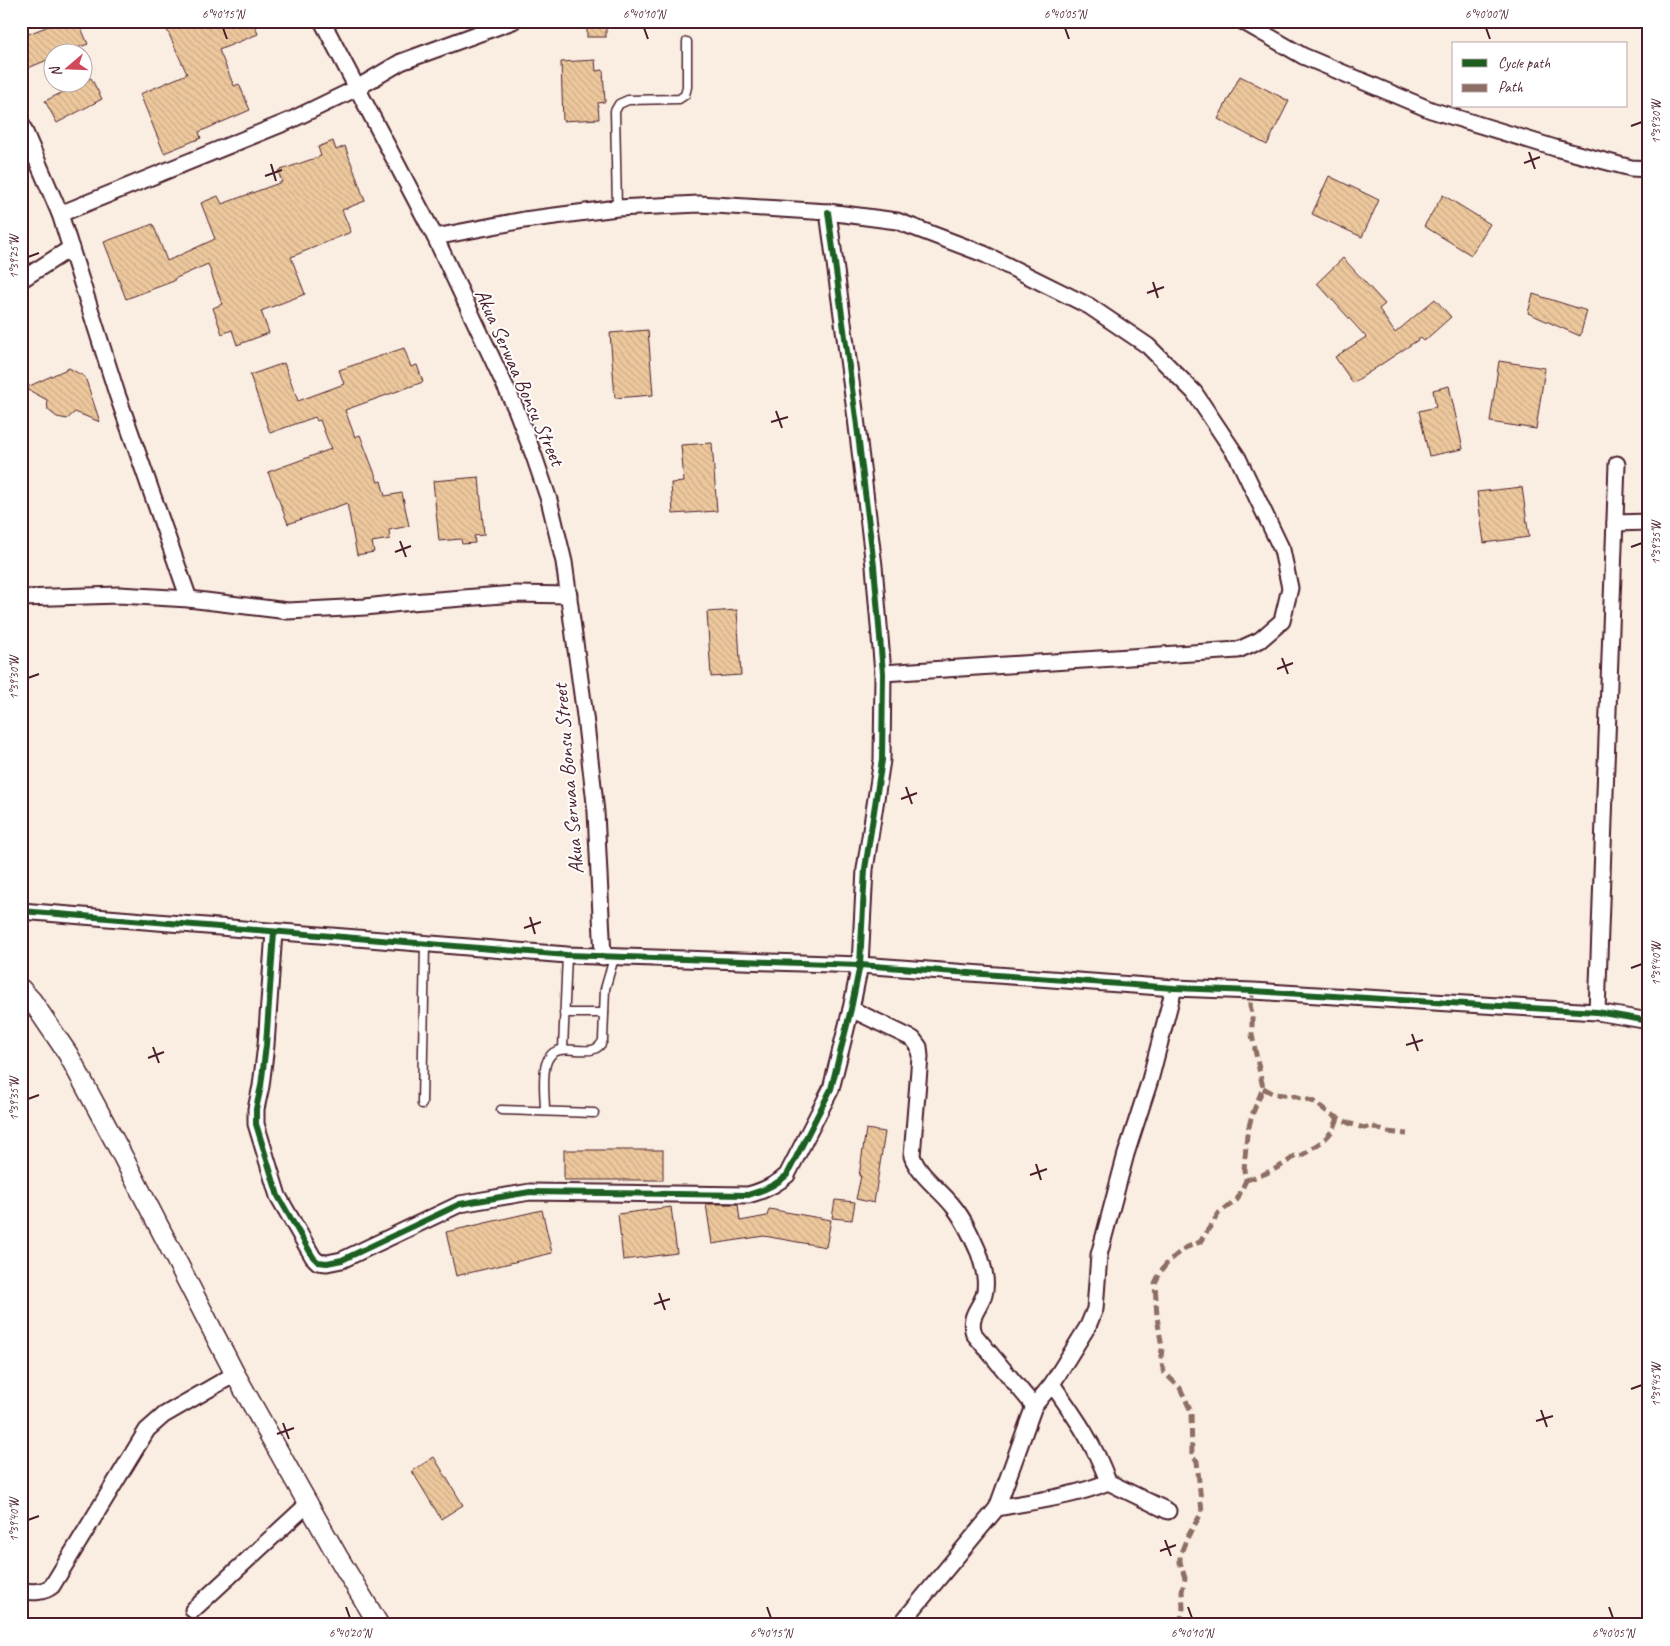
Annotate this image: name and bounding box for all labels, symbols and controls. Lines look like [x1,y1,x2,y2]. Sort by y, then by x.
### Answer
text: 6°40'15"N [202,6,246,22]
text: 6°40'10"N [623,6,667,22]
text: 6°40'05"N [1044,6,1088,22]
text: 6°40'00"N [1465,6,1509,22]
north arrow [42,42,92,92]
legend [1452,42,1628,108]
text: Cycle path [1498,54,1550,73]
text: N [46,63,66,79]
text: Path [1498,78,1524,97]
text: 1°39'30"W [1648,98,1664,144]
text: 1°39'25"W [6,233,22,279]
street label: Akua Serwaa Bonsu Street [469,284,572,471]
text: 1°39'35"W [1648,519,1664,565]
text: 1°39'30"W [6,654,22,700]
street label: Akua Serwaa Bonsu Street [547,681,589,875]
text: 1°39'40"W [1648,940,1664,986]
text: 1°39'35"W [6,1075,22,1121]
text: 1°39'45"W [1648,1361,1664,1407]
text: 1°39'40"W [6,1496,22,1542]
text: 6°40'20"N [329,1625,373,1641]
text: 6°40'15"N [750,1625,794,1641]
text: 6°40'10"N [1171,1625,1215,1641]
text: 6°40'05"N [1592,1625,1636,1641]

